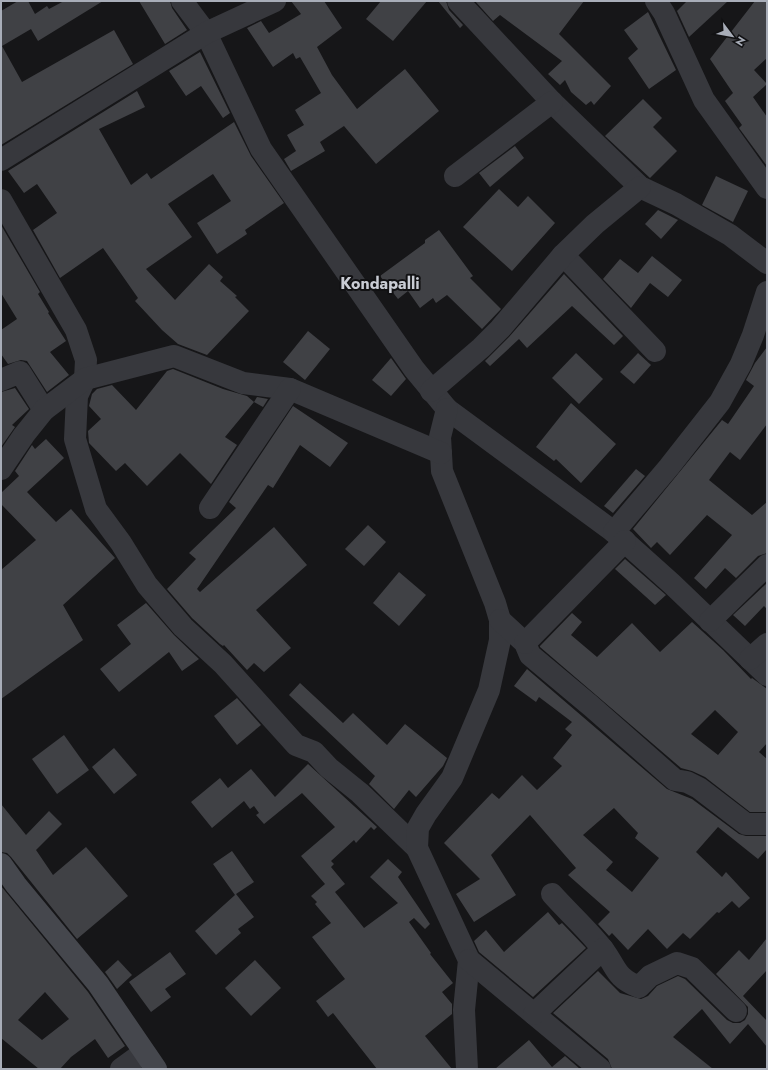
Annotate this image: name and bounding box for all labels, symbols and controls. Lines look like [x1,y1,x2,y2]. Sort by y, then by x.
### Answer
north arrow [712,16,752,56]
text: N [731,33,750,49]
district label: Kondapalli [340,272,420,295]

